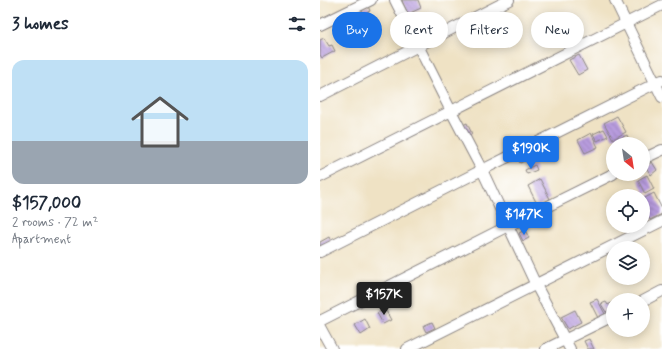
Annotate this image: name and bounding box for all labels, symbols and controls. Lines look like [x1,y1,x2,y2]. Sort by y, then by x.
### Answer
chip: Buy [332,12,382,48]
chip: Rent [390,12,448,48]
chip: Filters [456,12,523,48]
chip: New [531,12,584,48]
text: 3 homes [12,13,69,35]
icon: filters [286,13,308,35]
icon: home [124,86,196,158]
pin: $190K [503,136,559,170]
north arrow [606,137,650,181]
map controls [606,137,650,337]
text: $190K [512,140,550,157]
button: locate [606,189,650,233]
text: $157,000 [12,192,81,214]
pin: $147K [496,202,552,236]
text: $147K [505,206,543,223]
text: 2 rooms · 72 m² [12,214,98,231]
text: Apartment [12,231,71,248]
button: layers [606,241,650,285]
pin: $157K [356,282,412,316]
text: $157K [366,286,402,303]
button: + [606,293,650,337]

